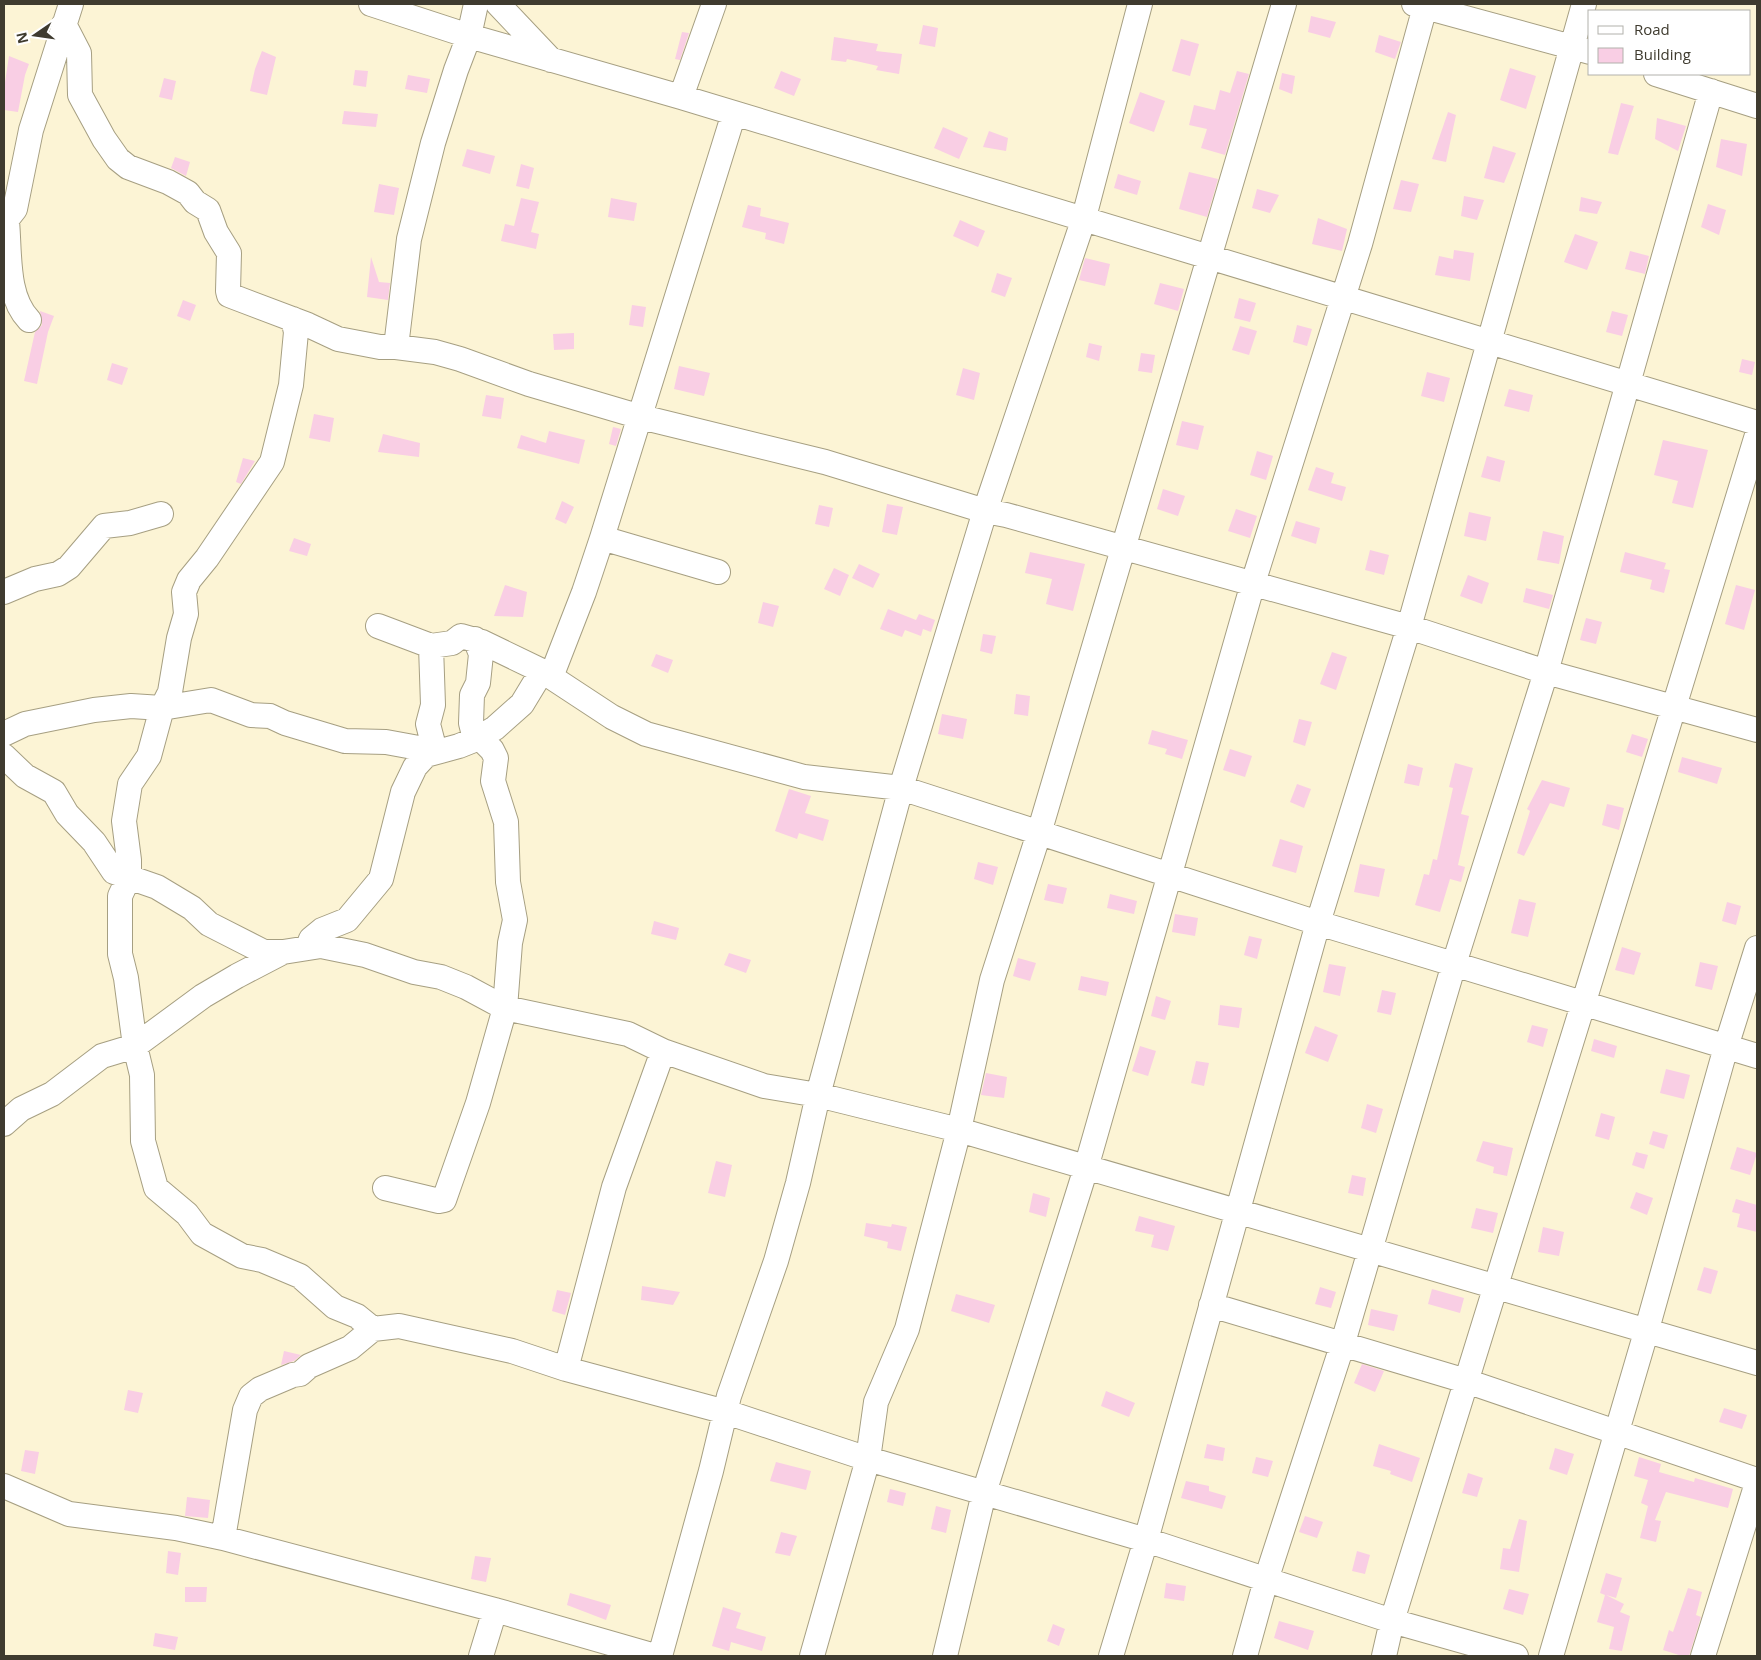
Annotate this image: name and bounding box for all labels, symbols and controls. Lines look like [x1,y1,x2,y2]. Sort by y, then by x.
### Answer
north arrow [10,10,60,60]
legend [1588,10,1751,75]
text: Road [1634,19,1670,39]
text: N [11,30,32,46]
text: Building [1634,44,1691,64]

